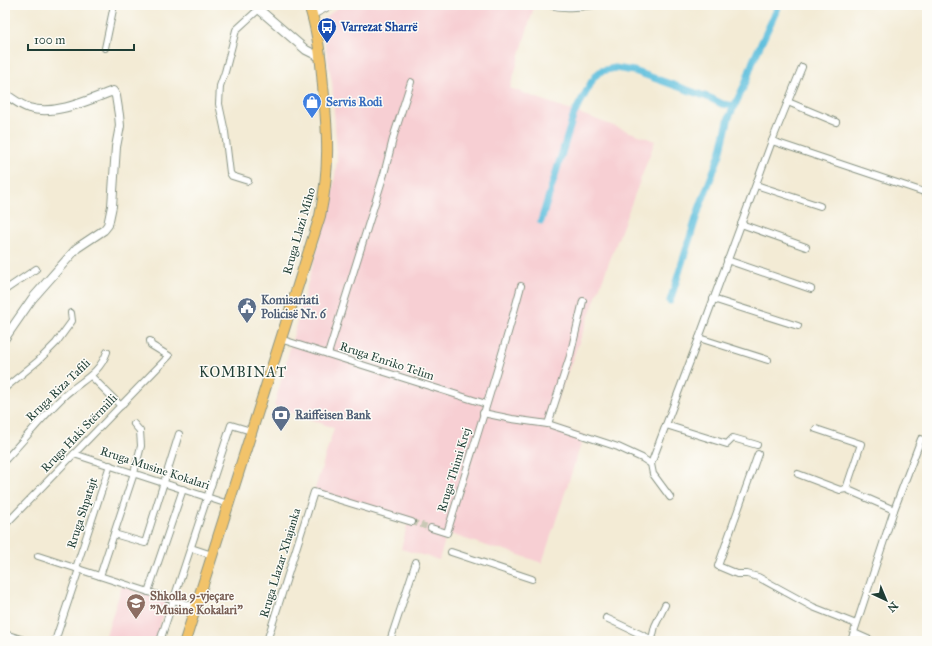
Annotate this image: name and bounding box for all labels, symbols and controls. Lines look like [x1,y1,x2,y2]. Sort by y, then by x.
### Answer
bus stop icon: Varrezat Sharrë [316,16,338,44]
place label: Varrezat Sharrë [340,20,417,34]
scale bar [28,26,134,52]
text: 100 m [34,33,65,47]
shop icon: Servis Rodi [301,91,323,119]
place label: Servis Rodi [326,95,383,109]
street label: Rruga Llazi Miho [280,186,319,276]
place label: Komisariati Policisë Nr. 6 [261,293,327,321]
public building icon: Komisariati Policisë Nr. 6 [236,296,258,324]
street label: Rruga Enriko Telim [338,339,436,384]
street label: Rruga Riza Tafili [23,355,94,425]
district label: KOMBINAT [199,364,287,381]
street label: Rruga Haki Stërmilli [38,390,121,476]
bank icon: Raiffeisen Bank [270,404,292,432]
place label: Raiffeisen Bank [295,408,371,422]
street label: Rruga Thimi Krej [434,426,474,514]
street label: Rruga Musine Kokalari [98,444,212,493]
street label: Rruga Shpatajt [64,475,101,551]
street label: Rruga Llazar Xhajanka [257,506,305,620]
north arrow [866,580,906,620]
place label: Shkolla 9-vjeçare "Musine Kokalari" [150,589,243,617]
school or university icon: Shkolla 9-vjeçare "Musine Kokalari" [125,592,147,620]
text: N [884,599,900,615]

